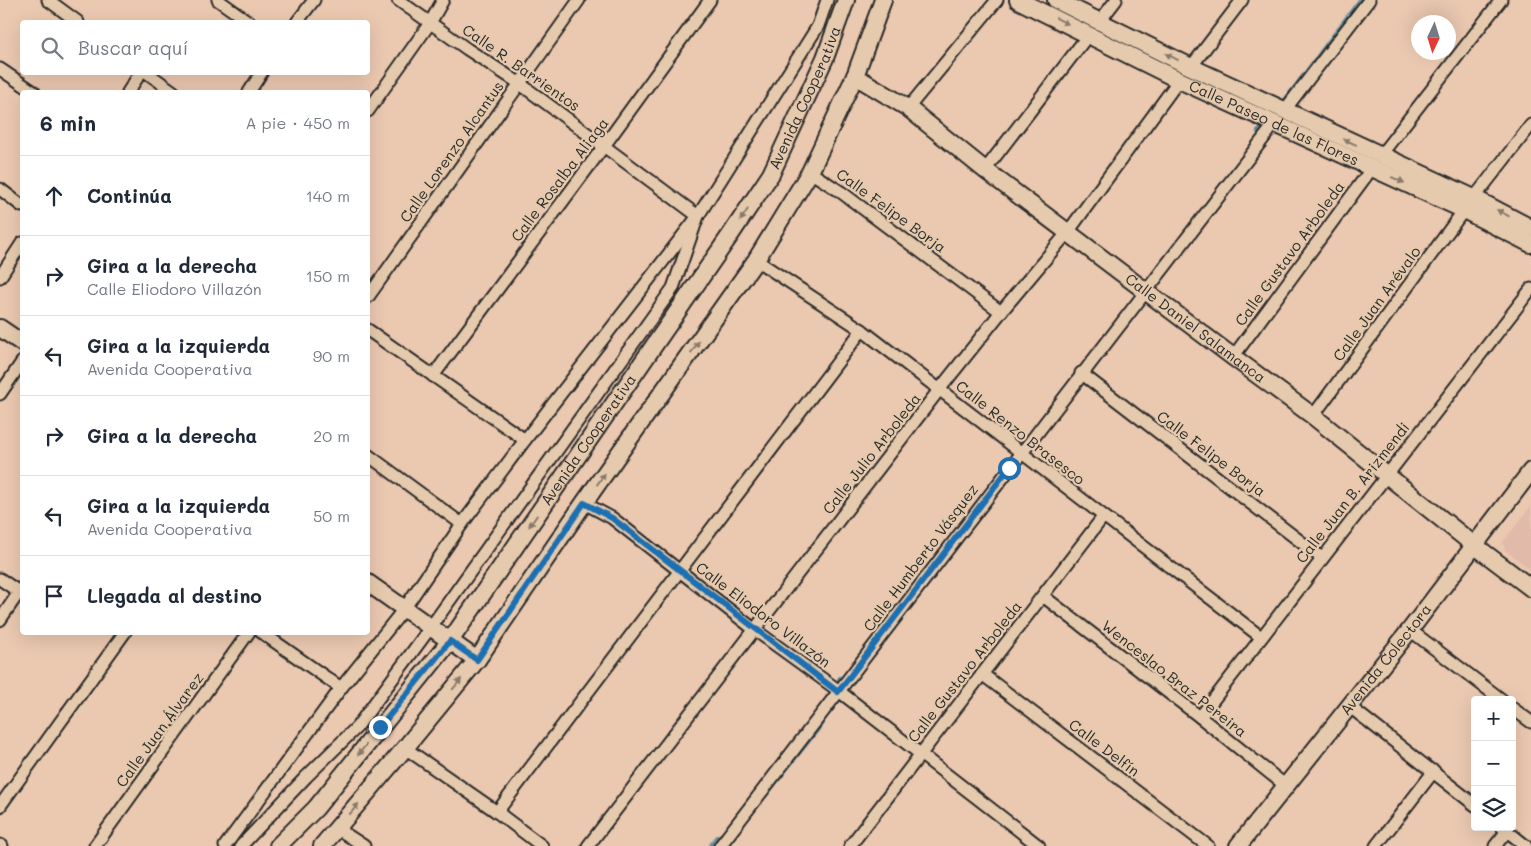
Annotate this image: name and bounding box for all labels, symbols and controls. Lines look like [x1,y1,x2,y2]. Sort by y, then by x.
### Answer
north arrow [1411,15,1456,60]
one-way arrow [1054,17,1069,25]
street label: Calle R. Barrientos [459,19,584,115]
search box [20,20,370,75]
street label: Avenida Cooperativa [763,23,845,172]
icon: search [38,34,66,62]
text: Buscar aquí [78,35,188,60]
one-way arrow [1164,53,1179,61]
street label: Calle Paseo de las Flores [1186,75,1362,170]
street label: Calle Lorenzo Alcantus [395,77,508,226]
text: 6 min [40,109,96,136]
text: A pie · 450 m [245,112,350,133]
street label: Calle Rosalba Aliaga [506,113,612,245]
one-way arrow [1343,137,1357,145]
street label: Calle Felipe Borja [833,164,951,257]
one-way arrow [1391,176,1405,184]
street label: Calle Gustavo Arboleda [1230,177,1348,330]
icon: ahead [40,182,68,210]
text: Continúa [87,183,172,208]
text: 140 m [306,185,350,206]
one-way arrow [739,208,749,221]
one-way arrow [1495,209,1510,217]
street label: Calle Juan Arévalo [1328,242,1425,365]
text: Gira a la derecha [87,253,257,278]
icon: right [40,262,68,290]
text: 150 m [306,265,350,286]
street label: Calle Daniel Salamanca [1122,268,1270,387]
text: Calle Eliodoro Villazón [87,278,262,299]
text: Gira a la izquierda [87,333,270,358]
one-way arrow [690,340,700,353]
icon: left [40,342,68,370]
text: 90 m [313,345,350,366]
text: Avenida Cooperativa [87,358,252,379]
street label: Avenida Cooperativa [536,370,640,509]
street label: Calle Renzo Brasesco [952,375,1089,489]
street label: Calle Julio Arboleda [818,389,925,518]
street label: Calle Felipe Borja [1153,406,1270,501]
street label: Calle Juan B. Arizmendi [1291,418,1414,567]
icon: right [40,422,68,450]
text: Gira a la derecha [87,423,257,448]
text: 20 m [313,425,350,446]
route start [998,457,1021,480]
one-way arrow [596,473,606,486]
street label: Calle Humberto Vásquez [858,480,982,635]
text: Gira a la izquierda [87,493,270,518]
icon: left [40,502,68,530]
text: 50 m [313,505,350,526]
one-way arrow [528,514,538,528]
text: Avenida Cooperativa [87,518,252,539]
street label: Calle Eliodoro Villazón [692,557,835,671]
icon: arrive [40,582,68,610]
text: Llegada al destino [87,583,262,608]
street label: Calle Gustavo Arboleda [903,597,1026,746]
street label: Avenida Colectora [1335,599,1435,719]
street label: Wenceslao Braz Pereira [1098,615,1251,741]
street label: Calle Juan Álvarez [111,668,208,791]
one-way arrow [452,678,463,691]
map controls [1471,696,1516,831]
button: + [1471,696,1516,741]
street label: Calle Delfín [1065,714,1144,780]
route end [369,716,392,739]
button: − [1471,741,1516,786]
one-way arrow [357,743,368,756]
button: layers [1471,786,1516,831]
one-way arrow [348,804,360,816]

